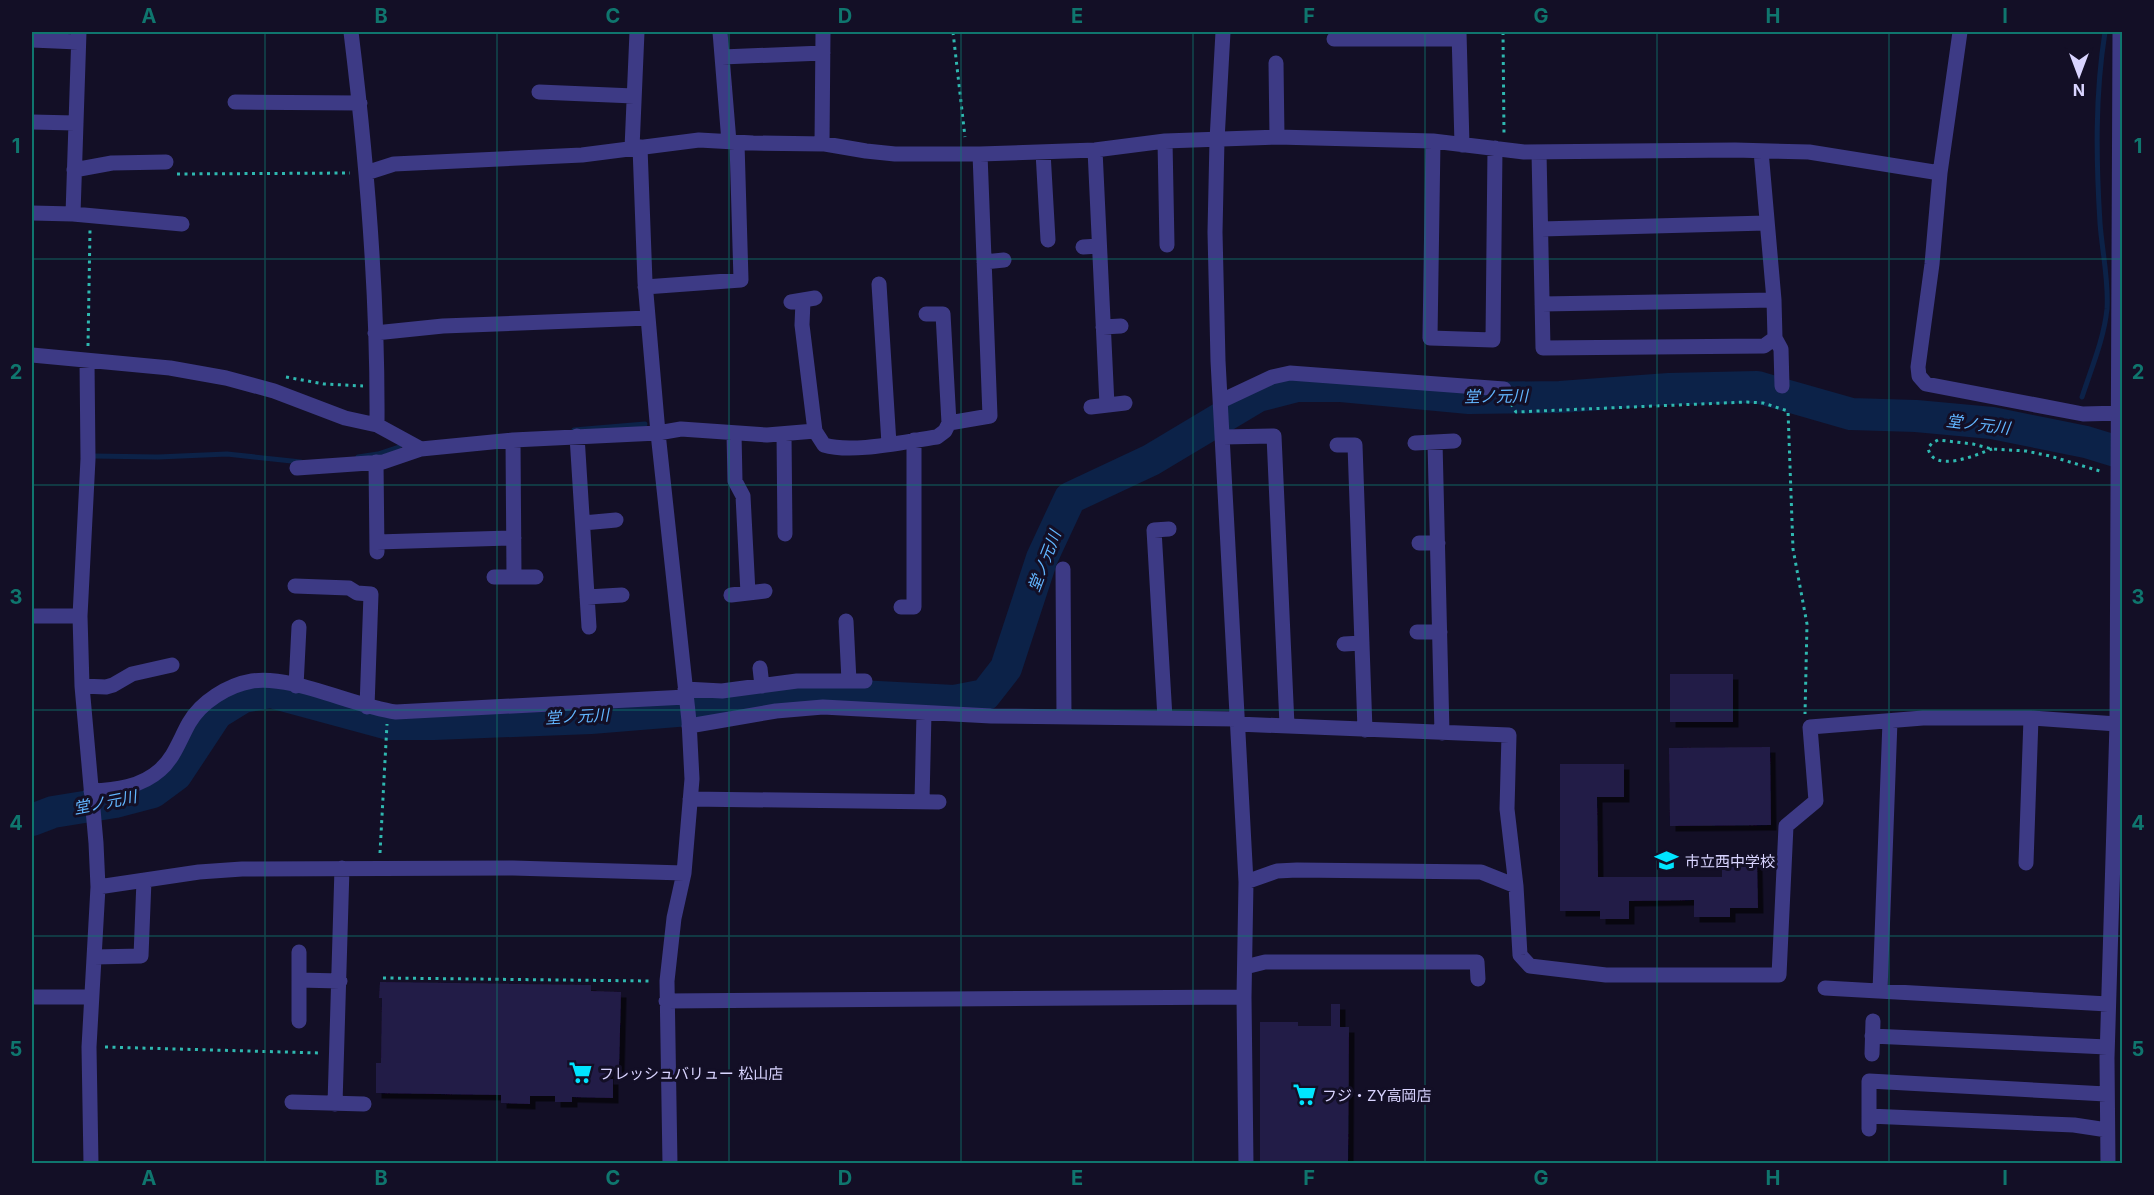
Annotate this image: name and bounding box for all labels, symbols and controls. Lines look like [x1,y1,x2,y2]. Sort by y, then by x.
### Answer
text: A [142,4,157,28]
text: B [374,4,388,28]
text: C [606,4,620,28]
text: D [838,4,852,28]
text: E [1071,4,1083,28]
text: F [1303,4,1315,28]
text: G [1533,4,1549,28]
text: H [1766,4,1780,28]
text: I [2002,4,2008,28]
north arrow [2049,45,2109,105]
text: N [2073,80,2085,100]
text: 1 [12,134,20,158]
text: 1 [2134,134,2142,158]
text: 2 [10,360,22,384]
text: 2 [2132,360,2144,384]
water label: 堂ノ元川 [1464,385,1530,407]
water label: 堂ノ元川 [1945,410,2013,438]
water label: 堂ノ元川 [1023,526,1066,594]
text: 3 [10,585,22,609]
text: 3 [2132,585,2144,609]
water label: 堂ノ元川 [545,704,611,728]
water label: 堂ノ元川 [72,786,140,818]
text: 4 [9,811,23,835]
text: 4 [2131,811,2145,835]
school or university icon: 市立西中学校 [1654,848,1680,874]
place label: 市立西中学校 [1685,852,1775,871]
text: 5 [10,1037,22,1061]
text: 5 [2132,1037,2144,1061]
supermarket icon: フレッシュバリュー 松山店 [568,1060,594,1086]
place label: フレッシュバリュー 松山店 [599,1064,783,1083]
supermarket icon: フジ・ZY高岡店 [1291,1082,1317,1108]
place label: フジ・ZY高岡店 [1322,1086,1432,1105]
text: A [142,1166,157,1190]
text: B [374,1166,388,1190]
text: C [606,1166,620,1190]
text: D [838,1166,852,1190]
text: E [1071,1166,1083,1190]
text: F [1303,1166,1315,1190]
text: G [1533,1166,1549,1190]
text: H [1766,1166,1780,1190]
text: I [2002,1166,2008,1190]

